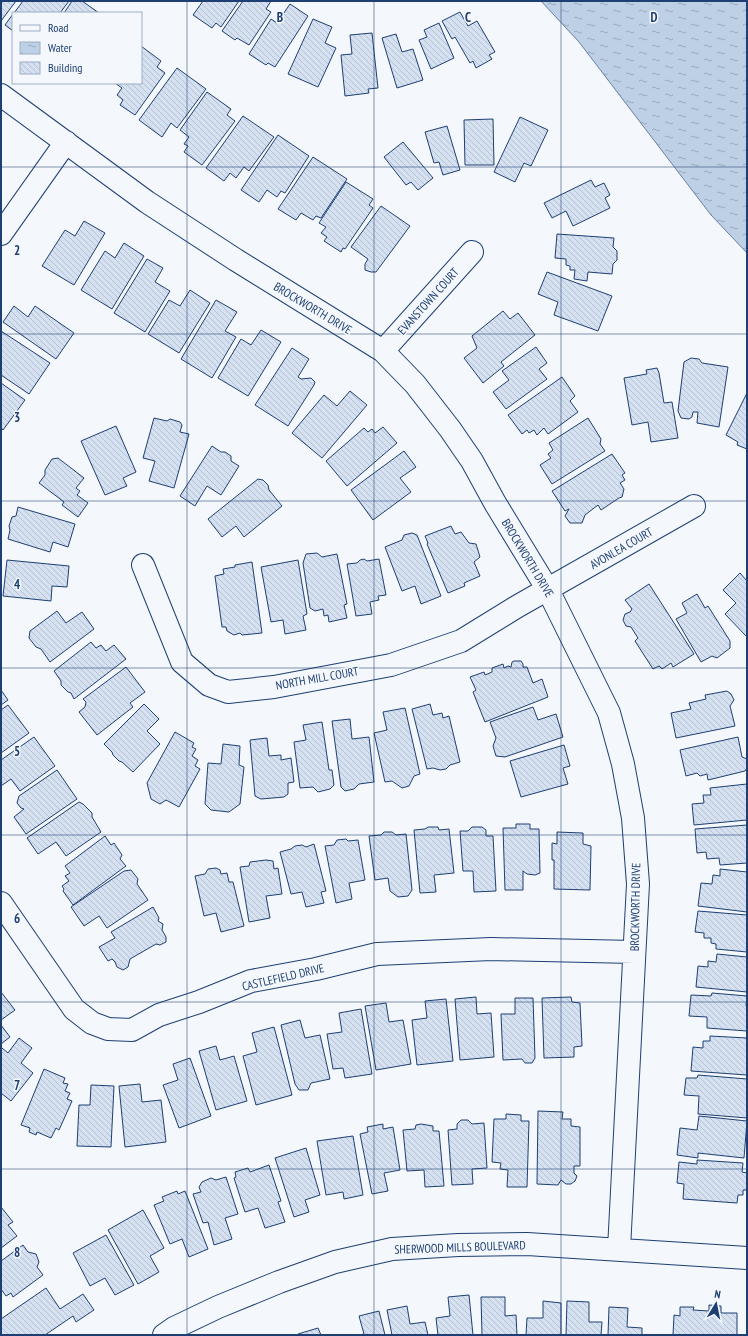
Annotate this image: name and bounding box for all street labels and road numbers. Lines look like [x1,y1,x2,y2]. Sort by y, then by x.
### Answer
street label: EVANSTOWN COURT [394,264,462,337]
street label: BROCKWORTH DRIVE [271,279,355,337]
street label: BROCKWORTH DRIVE [499,516,557,600]
street label: AVONLEA COURT [587,524,656,572]
street label: NORTH MILL COURT [274,663,360,693]
street label: BROCKWORTH DRIVE [627,863,643,951]
street label: CASTLEFIELD DRIVE [240,960,326,994]
street label: SHERWOOD MILLS BOULEVARD [394,1237,526,1257]

